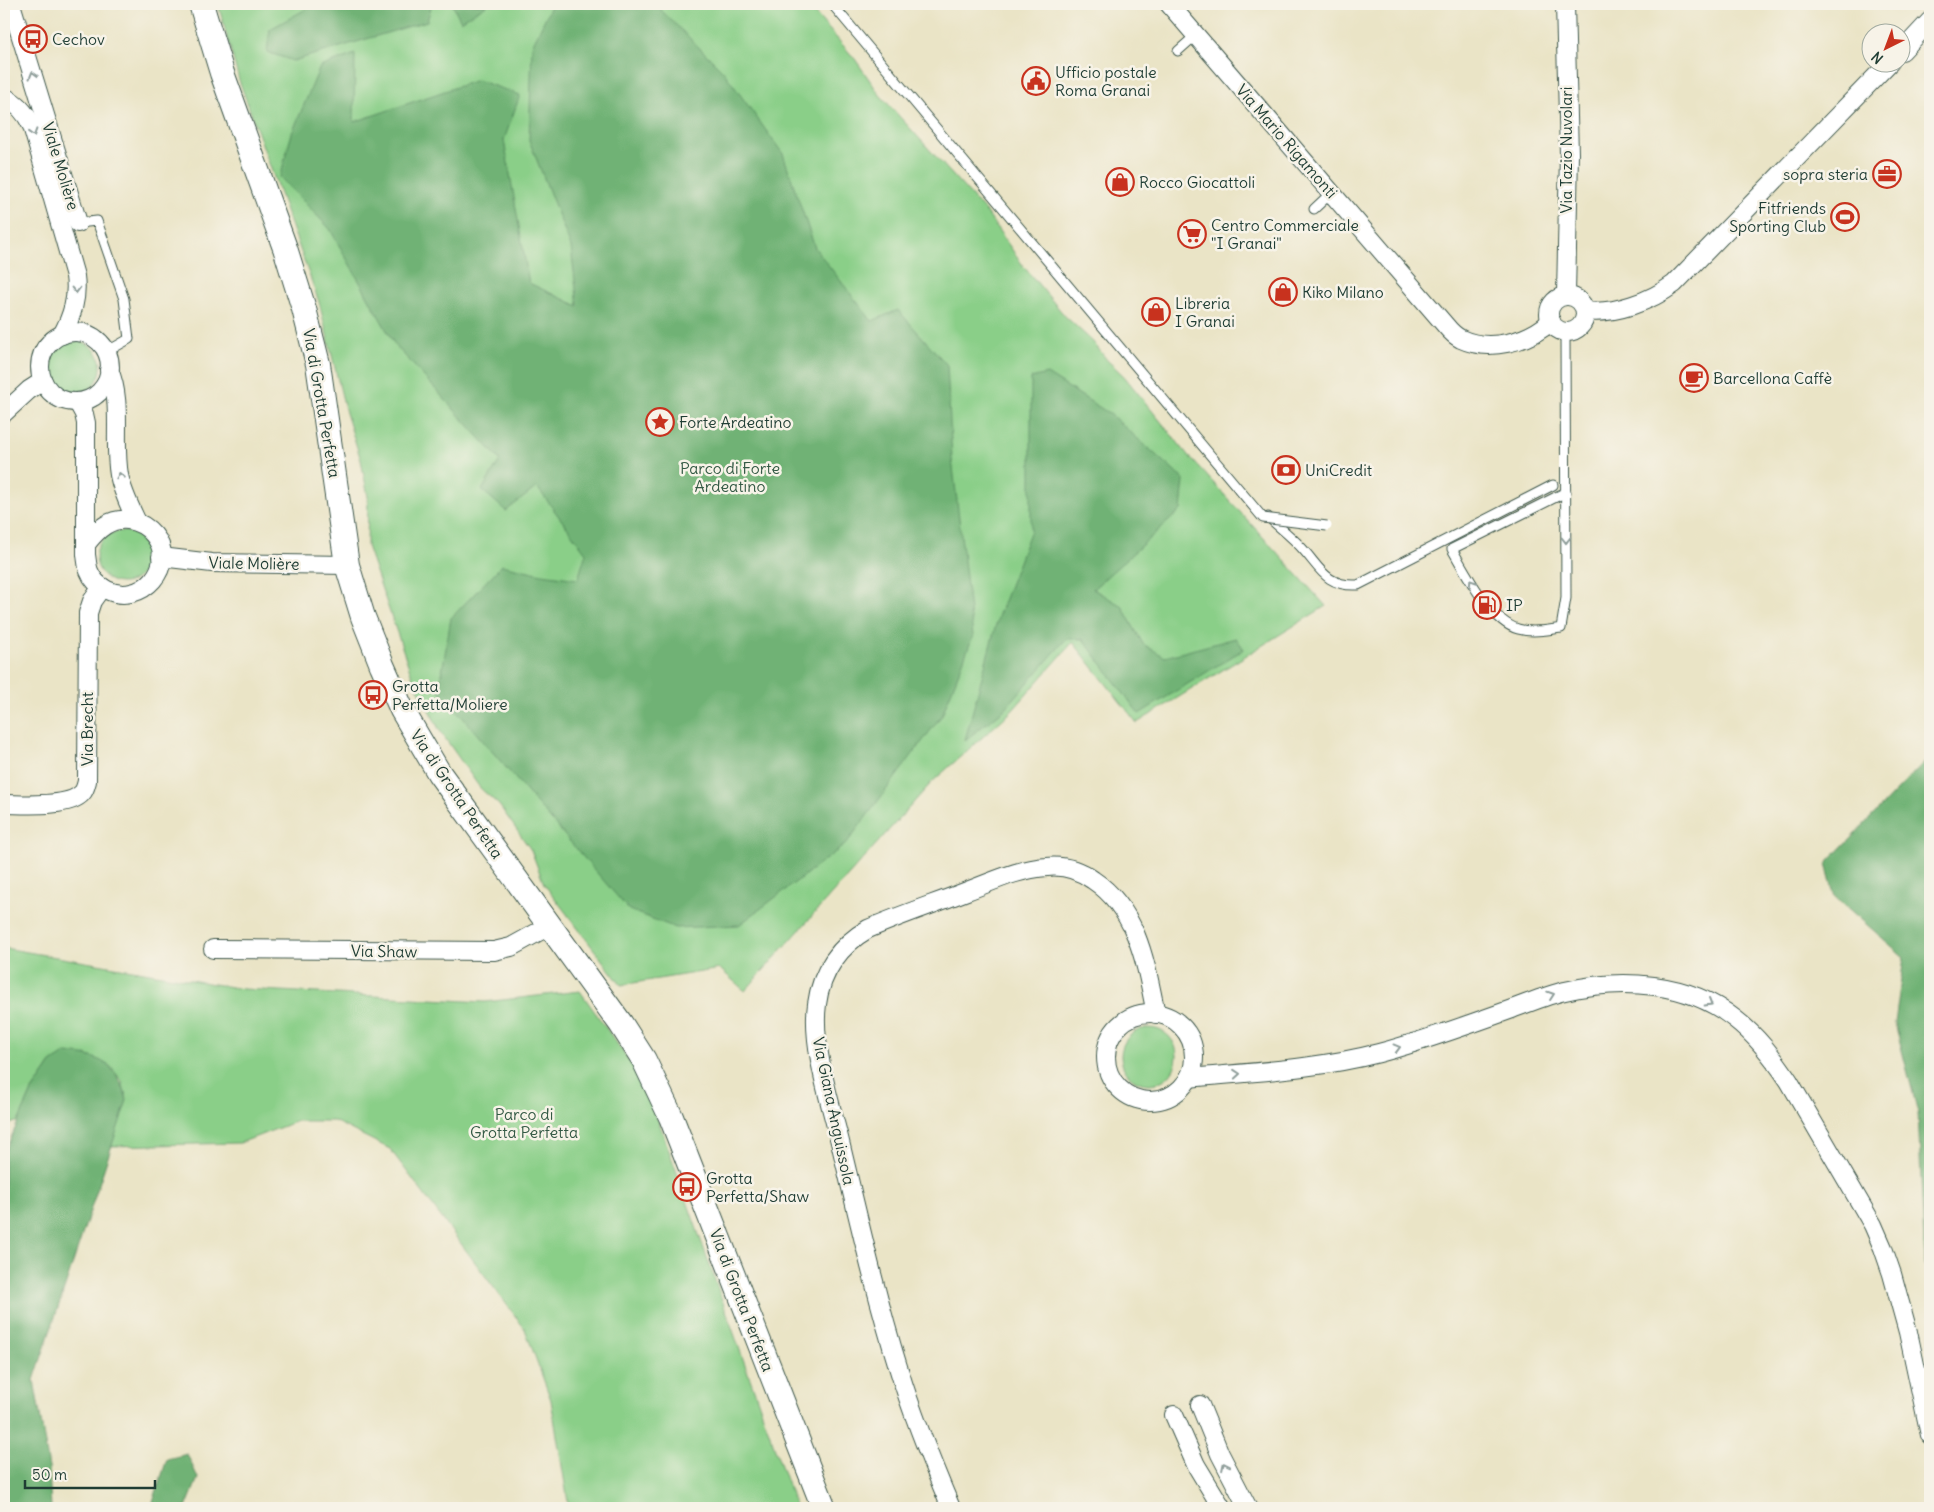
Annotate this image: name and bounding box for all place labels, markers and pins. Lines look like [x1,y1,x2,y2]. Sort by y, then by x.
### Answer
bus stop icon: Cechov [18,24,48,54]
place label: Cechov [52,29,105,49]
place label: Ufficio postale Roma Granai [1055,62,1157,100]
public building icon: Ufficio postale Roma Granai [1021,66,1051,96]
office icon: sopra steria [1872,159,1902,189]
place label: sopra steria [1783,164,1868,184]
shop icon: Rocco Giocattoli [1105,167,1135,197]
place label: Rocco Giocattoli [1139,172,1255,192]
place label: Fitfriends Sporting Club [1729,198,1826,236]
sports icon: Fitfriends Sporting Club [1830,202,1860,232]
place label: Centro Commerciale "I Granai" [1211,215,1359,253]
supermarket icon: Centro Commerciale "I Granai" [1177,219,1207,249]
shop icon: Kiko Milano [1268,277,1298,307]
place label: Kiko Milano [1302,282,1384,302]
place label: Libreria I Granai [1175,293,1235,331]
shop icon: Libreria I Granai [1141,297,1171,327]
cafe icon: Barcellona Caffè [1679,363,1709,393]
place label: Barcellona Caffè [1713,368,1832,388]
place icon: Forte Ardeatino [645,407,675,437]
place label: Forte Ardeatino [679,412,791,432]
bank icon: UniCredit [1271,455,1301,485]
place label: UniCredit [1305,460,1373,480]
fuel station icon: IP [1472,590,1502,620]
place label: IP [1506,595,1523,615]
place label: Grotta Perfetta/Moliere [392,676,508,714]
bus stop icon: Grotta Perfetta/Moliere [358,680,388,710]
place label: Grotta Perfetta/Shaw [706,1168,810,1206]
bus stop icon: Grotta Perfetta/Shaw [672,1172,702,1202]

